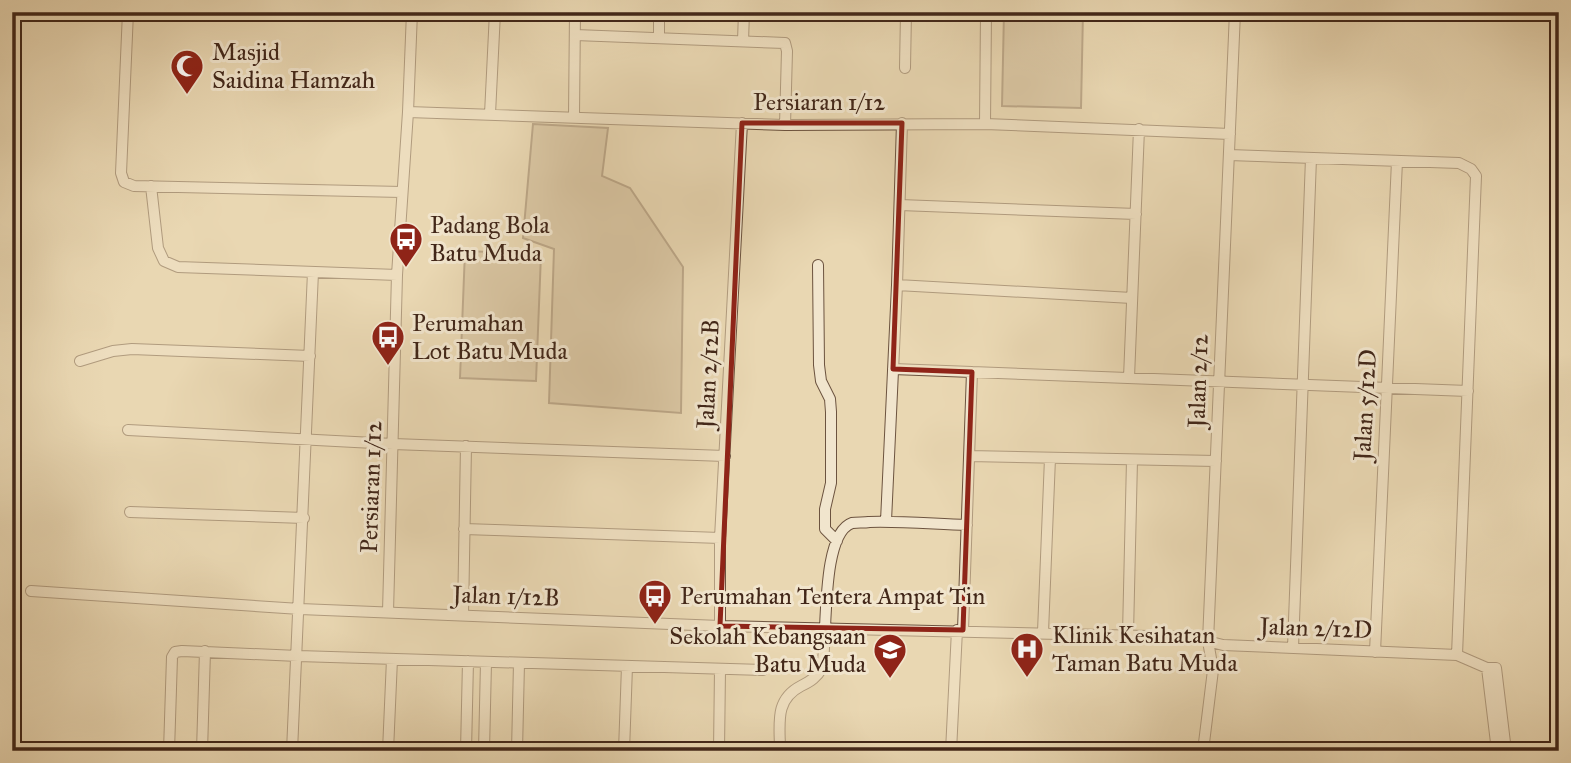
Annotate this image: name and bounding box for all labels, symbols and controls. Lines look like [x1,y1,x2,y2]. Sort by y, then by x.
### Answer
place label: Masjid Saidina Hamzah [212,37,375,95]
mosque icon: Masjid Saidina Hamzah [168,47,206,96]
street label: Persiaran 1/12 [753,87,885,117]
place label: Padang Bola Batu Muda [430,210,551,268]
bus stop icon: Padang Bola Batu Muda [387,220,425,269]
place label: Perumahan Lot Batu Muda [412,308,568,366]
bus stop icon: Perumahan Lot Batu Muda [369,318,407,367]
street label: Jalan 2/12B [690,319,726,432]
street label: Jalan 2/12 [1181,334,1215,431]
street label: Jalan 5/12D [1347,348,1383,465]
street label: Persiaran 1/12 [354,420,388,554]
bus stop icon: Perumahan Tentera Ampat Tin [636,577,674,626]
street label: Jalan 1/12B [449,579,560,613]
place label: Perumahan Tentera Ampat Tin [680,581,985,611]
street label: Jalan 2/12D [1256,611,1373,645]
place label: Klinik Kesihatan Taman Batu Muda [1052,620,1238,678]
place label: Sekolah Kebangsaan Batu Muda [669,621,867,679]
hospital icon: Klinik Kesihatan Taman Batu Muda [1008,630,1046,679]
school or university icon: Sekolah Kebangsaan Batu Muda [871,631,909,680]

